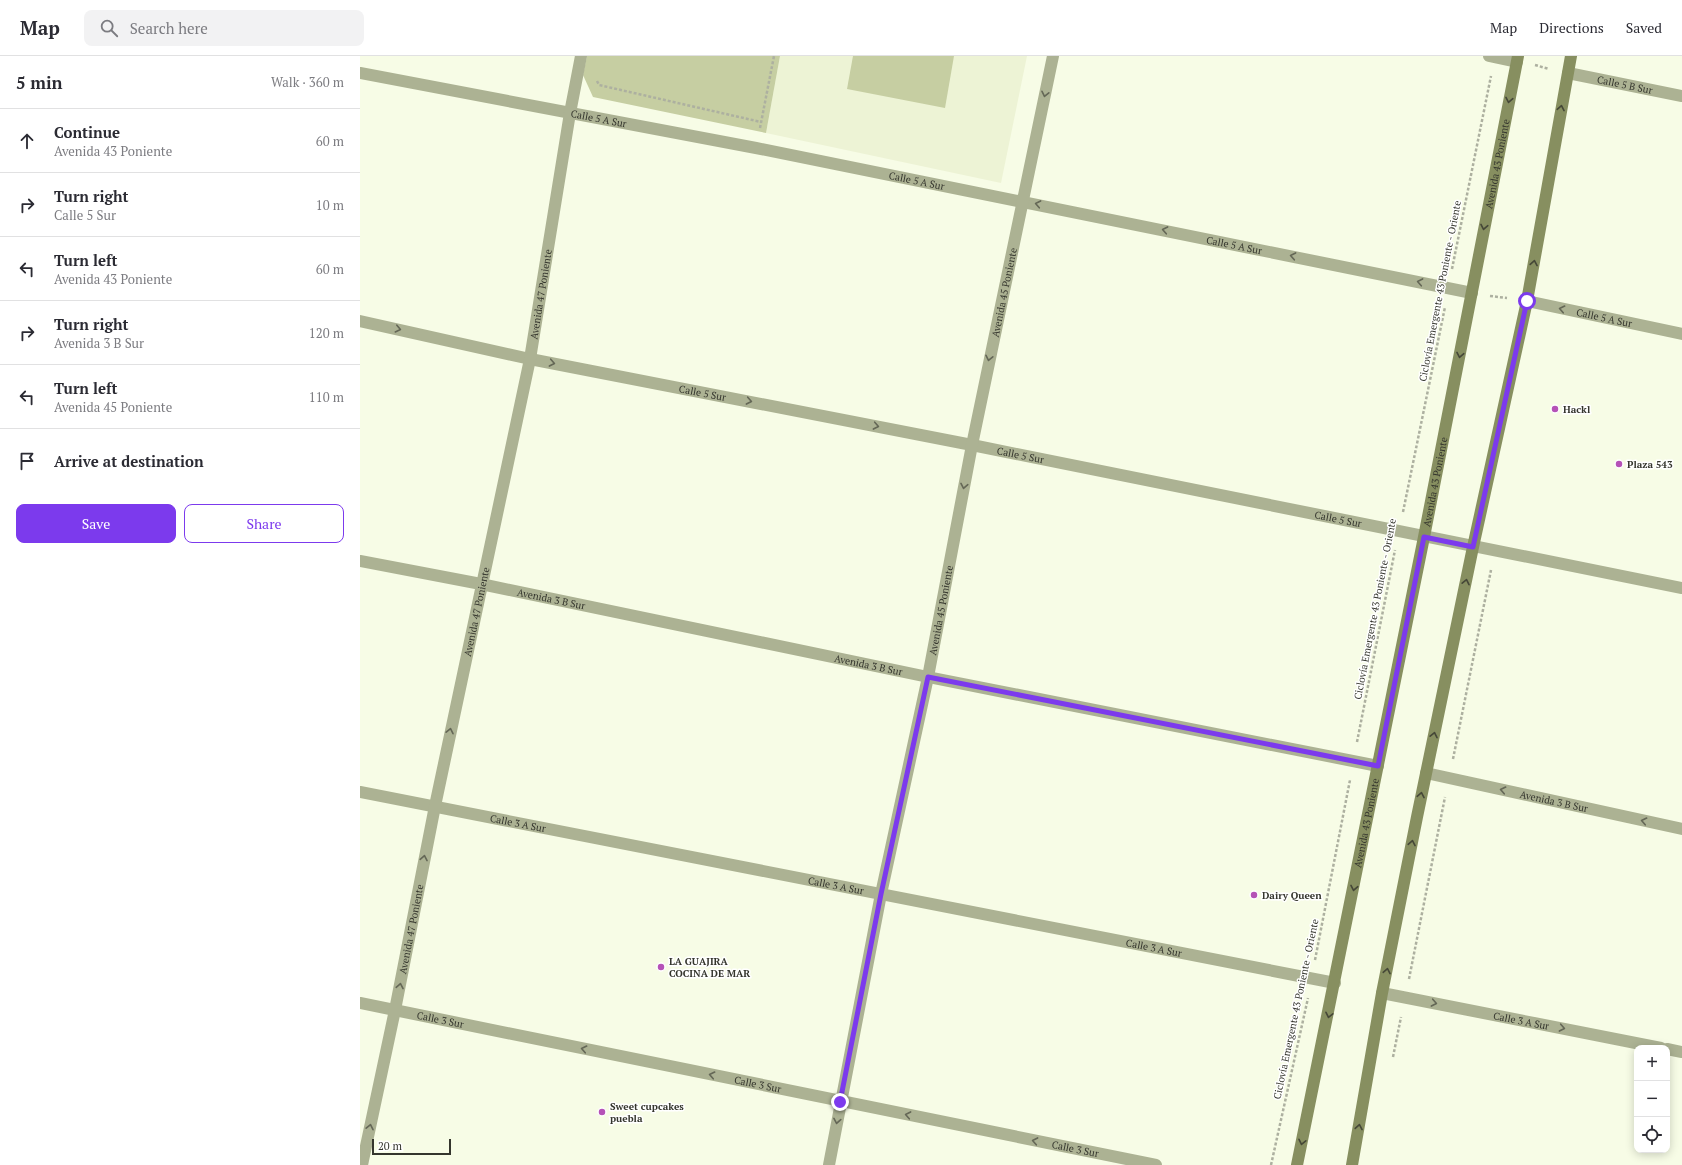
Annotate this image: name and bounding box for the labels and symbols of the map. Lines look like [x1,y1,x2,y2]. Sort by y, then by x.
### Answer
street label: Calle 5 B Sur [1596,73,1654,96]
one-way arrow [1041,91,1049,97]
one-way arrow [1506,97,1514,103]
one-way arrow [1556,105,1565,111]
street label: Calle 5 A Sur [570,107,628,130]
street label: Avenida 43 Poniente [1482,118,1512,210]
street label: Calle 5 A Sur [888,169,946,193]
street label: Ciclovía Emergente 43 Poniente - Oriente [1416,199,1464,383]
one-way arrow [1035,201,1041,209]
one-way arrow [1481,224,1489,231]
one-way arrow [1162,226,1168,235]
street label: Calle 5 A Sur [1205,233,1263,257]
street label: Avenida 45 Poniente [988,246,1019,338]
street label: Avenida 47 Poniente [527,248,554,340]
one-way arrow [1289,252,1296,260]
one-way arrow [1529,260,1538,266]
one-way arrow [1417,278,1423,286]
route start [1518,292,1536,310]
one-way arrow [1558,305,1565,313]
street label: Calle 5 A Sur [1575,305,1633,330]
one-way arrow [395,325,401,333]
one-way arrow [1456,352,1464,358]
one-way arrow [986,355,994,362]
one-way arrow [549,358,556,367]
street label: Calle 5 Sur [678,382,727,404]
one-way arrow [746,397,752,405]
place label: Hackl [1563,403,1591,416]
marker: Hackl [1550,404,1560,414]
one-way arrow [873,421,880,430]
street label: Avenida 43 Poniente [1420,436,1450,528]
street label: Calle 5 Sur [996,444,1045,466]
place label: Plaza 543 [1627,458,1673,471]
marker: Plaza 543 [1614,459,1624,469]
one-way arrow [960,483,969,489]
street label: Calle 5 Sur [1313,508,1363,530]
street label: Ciclovía Emergente 43 Poniente - Oriente [1351,517,1399,701]
street label: Avenida 45 Poniente [926,564,956,656]
street label: Avenida 47 Poniente [460,566,492,658]
one-way arrow [1461,579,1469,585]
street label: Avenida 3 B Sur [516,585,587,612]
street label: Avenida 3 B Sur [833,651,904,678]
one-way arrow [446,728,454,734]
one-way arrow [1429,732,1437,738]
street label: Avenida 43 Poniente [1351,777,1382,869]
one-way arrow [1500,786,1506,794]
street label: Avenida 3 B Sur [1519,787,1589,815]
one-way arrow [1417,792,1425,798]
street label: Calle 3 A Sur [489,811,547,835]
one-way arrow [1641,817,1647,825]
one-way arrow [1407,840,1415,847]
one-way arrow [420,855,428,861]
street label: Calle 3 A Sur [807,873,865,897]
street label: Avenida 47 Poniente [396,883,426,975]
one-way arrow [1351,885,1359,891]
place label: Dairy Queen [1262,889,1322,902]
marker: Dairy Queen [1249,890,1259,900]
street label: Ciclovía Emergente 43 Poniente - Oriente [1271,918,1321,1100]
street label: Calle 3 A Sur [1125,936,1183,959]
place label: LA GUAJIRA COCINA DE MAR [669,955,750,980]
marker: LA GUAJIRA COCINA DE MAR [656,962,666,972]
one-way arrow [1382,968,1390,974]
one-way arrow [395,983,403,989]
one-way arrow [1431,999,1438,1007]
street label: Calle 3 Sur [416,1008,465,1031]
street label: Calle 3 A Sur [1492,1009,1551,1032]
one-way arrow [1325,1012,1333,1018]
one-way arrow [1559,1024,1565,1032]
one-way arrow [581,1045,588,1054]
one-way arrow [709,1072,715,1080]
street label: Calle 3 Sur [733,1073,783,1095]
route end [831,1093,849,1111]
place label: Sweet cupcakes puebla [610,1100,684,1125]
marker: Sweet cupcakes puebla [597,1107,607,1117]
one-way arrow [905,1112,911,1120]
one-way arrow [833,1118,842,1124]
one-way arrow [1354,1123,1363,1130]
one-way arrow [365,1124,373,1130]
scale bar [372,1137,451,1156]
one-way arrow [1032,1137,1038,1146]
street label: Calle 3 Sur [1051,1137,1100,1160]
one-way arrow [1298,1139,1307,1146]

